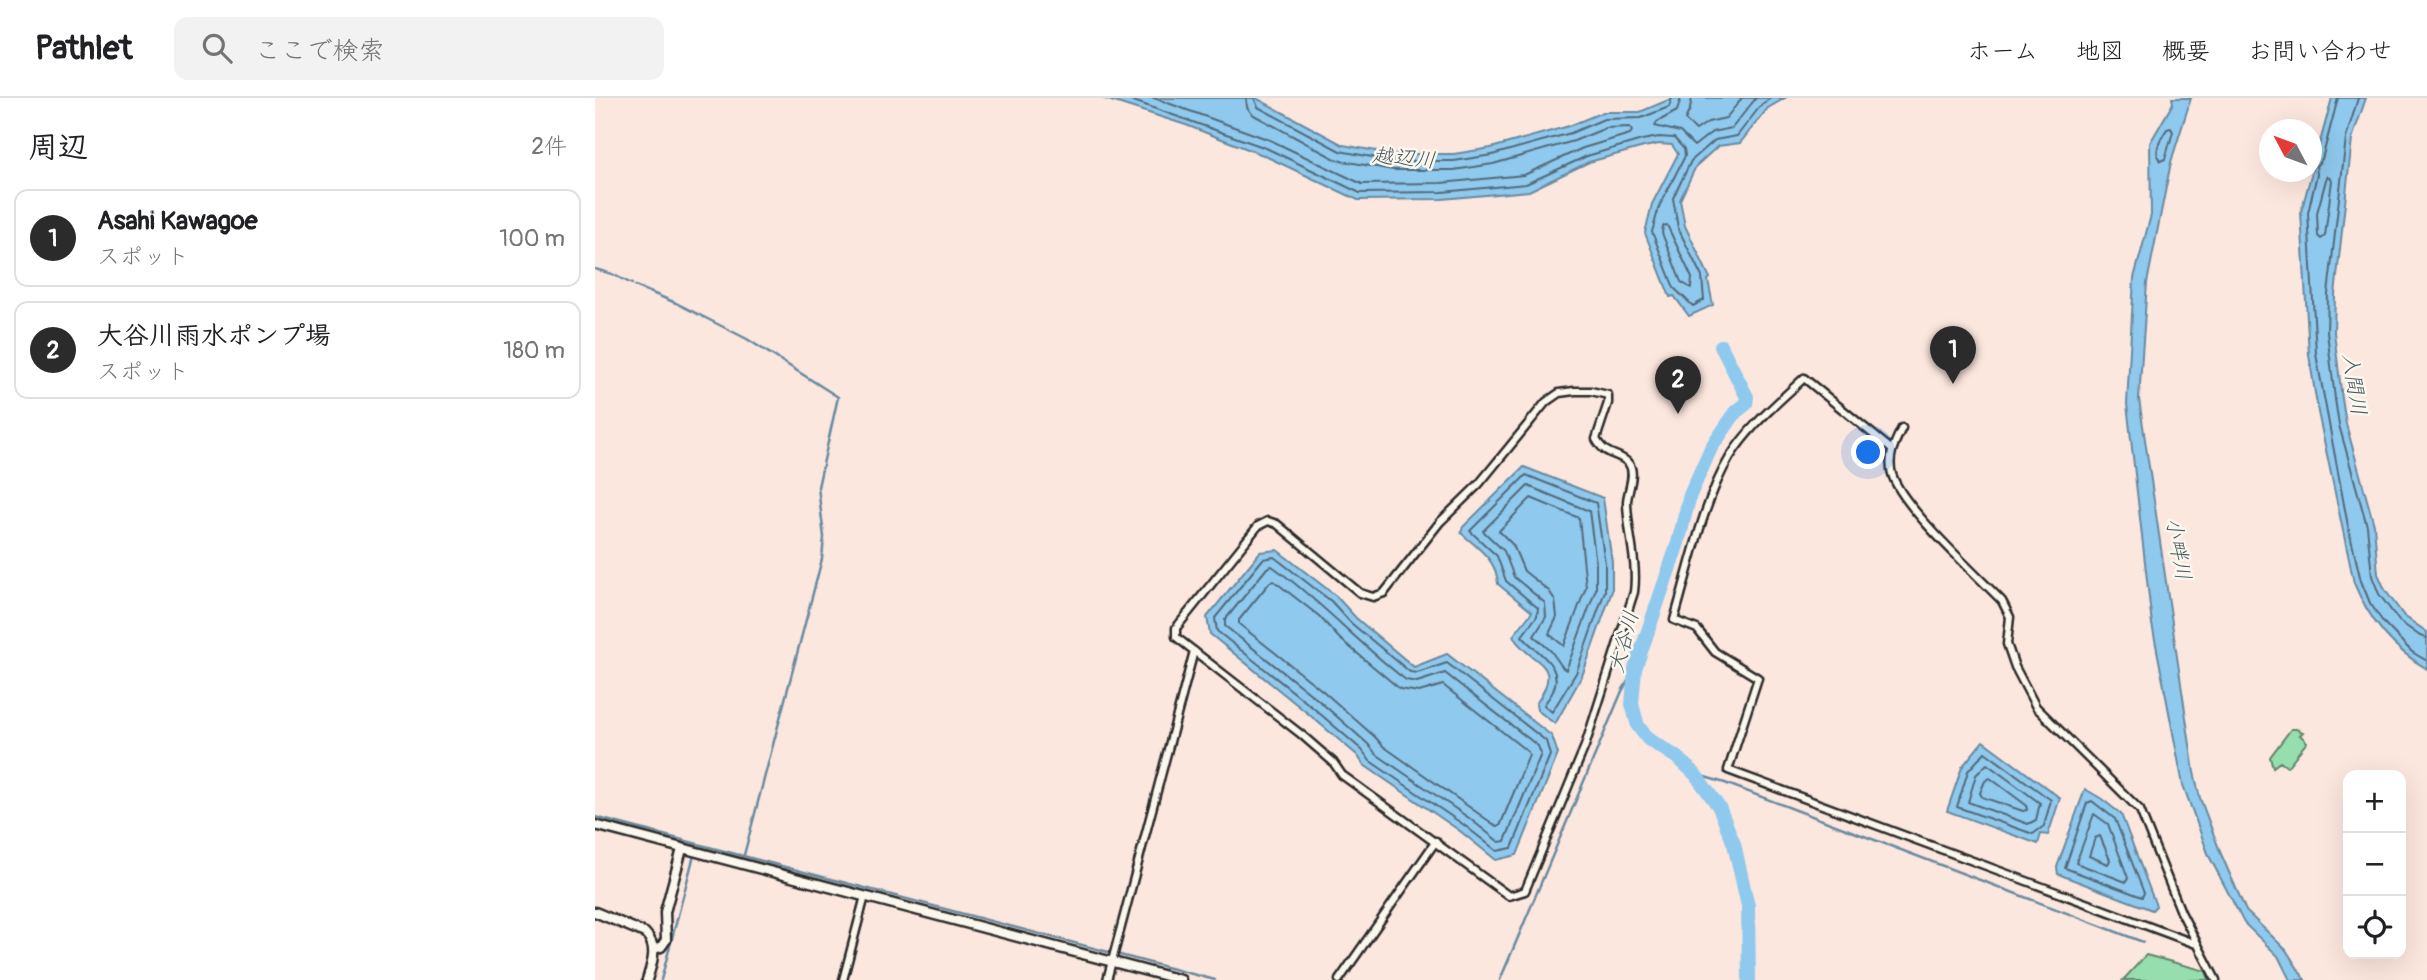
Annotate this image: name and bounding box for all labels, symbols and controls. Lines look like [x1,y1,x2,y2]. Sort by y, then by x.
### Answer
search box [174,17,664,80]
text: Pathlet [35,28,132,69]
icon: search [198,29,236,67]
text: ここで検索 [254,35,384,67]
text: ホーム [1967,37,2038,66]
text: 地図 [2076,37,2124,66]
text: 概要 [2162,37,2210,66]
text: お問い合わせ [2248,37,2392,66]
north arrow [2259,119,2322,182]
text: 周辺 [28,129,88,166]
text: 2件 [531,132,567,161]
water label: 越辺川 [1370,142,1437,174]
text: Asahi Kawagoe [97,205,258,237]
text: 1 [49,224,58,253]
text: 100 m [499,224,565,253]
text: スポット [97,242,189,271]
text: 大谷川雨水ポンプ場 [97,320,331,352]
pin: 1 [1930,326,1976,384]
text: 2 [47,336,59,365]
text: 180 m [503,336,565,365]
water label: 入間川 [2336,351,2372,417]
pin: 2 [1655,356,1701,414]
text: スポット [97,357,189,386]
your location [1851,435,1885,469]
water label: 小畔川 [2159,516,2197,582]
water label: 大谷川 [1603,608,1645,676]
map controls [2343,770,2406,959]
button: + [2343,770,2406,833]
button: − [2343,833,2406,896]
button: locate [2343,896,2406,959]

